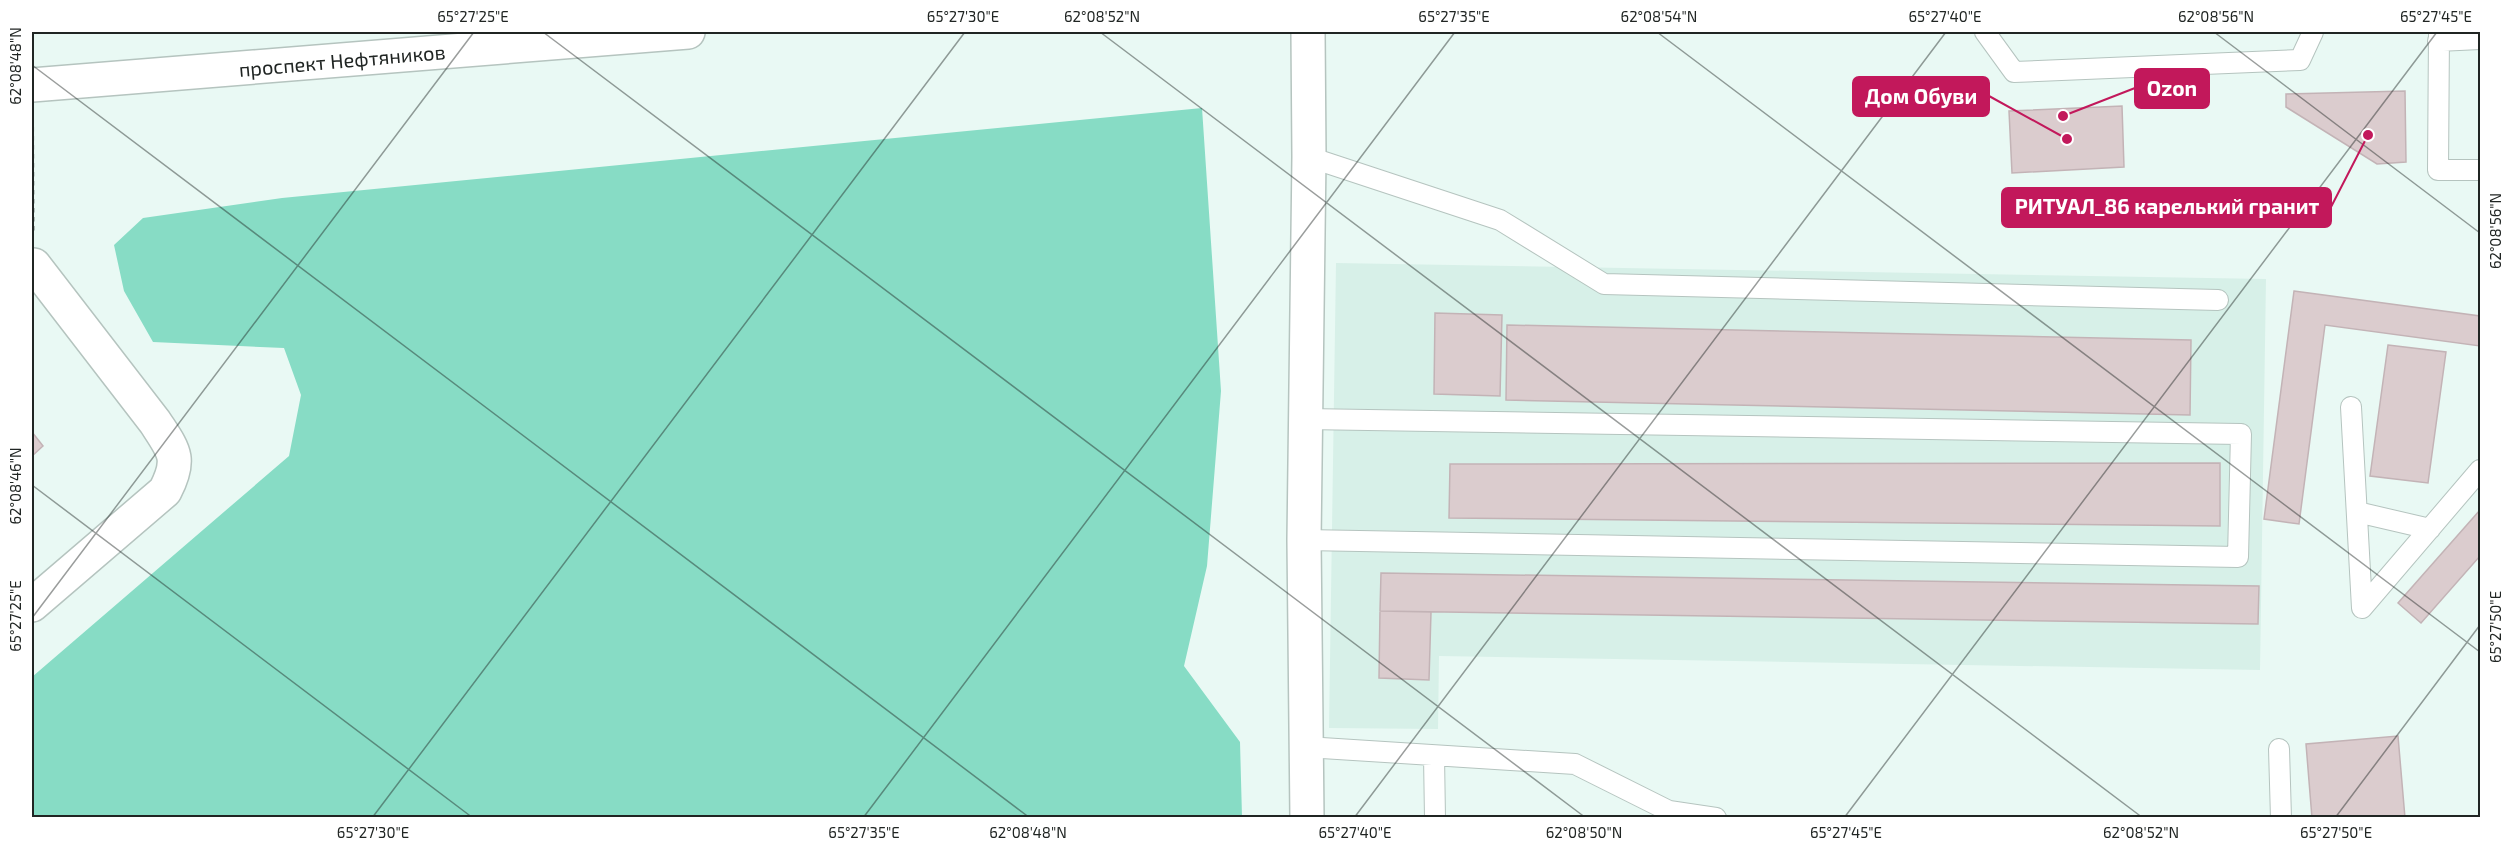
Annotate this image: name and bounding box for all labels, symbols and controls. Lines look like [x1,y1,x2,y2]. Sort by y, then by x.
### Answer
text: 65°27'25"E [437,7,509,25]
text: 65°27'30"E [927,7,999,25]
text: 62°08'52"N [1064,7,1140,25]
text: 65°27'35"E [1418,7,1490,25]
text: 62°08'54"N [1621,7,1697,25]
text: 65°27'40"E [1909,7,1981,25]
text: 62°08'56"N [2178,7,2254,25]
text: 65°27'45"E [2400,7,2472,25]
text: 62°08'48"N [6,27,24,105]
street label: проспект Нефтяников [238,39,446,81]
callout: Ozon [2135,69,2209,108]
text: Ozon [2147,75,2197,100]
callout: Дом Обуви [1853,77,1989,116]
text: Дом Обуви [1865,83,1977,108]
callout: РИТУАЛ_86 карелький гранит [2002,188,2331,227]
text: РИТУАЛ_86 карелький гранит [2015,193,2320,218]
text: 62°08'56"N [2486,193,2504,269]
text: 62°08'46"N [6,447,24,525]
text: 65°27'25"E [6,580,24,652]
text: 65°27'50"E [2486,591,2504,663]
text: 65°27'30"E [337,823,409,841]
text: 65°27'35"E [828,823,900,841]
text: 62°08'48"N [989,823,1067,841]
text: 65°27'40"E [1319,823,1391,841]
text: 62°08'50"N [1546,823,1622,841]
text: 65°27'45"E [1810,823,1882,841]
text: 62°08'52"N [2103,823,2179,841]
text: 65°27'50"E [2300,823,2372,841]

